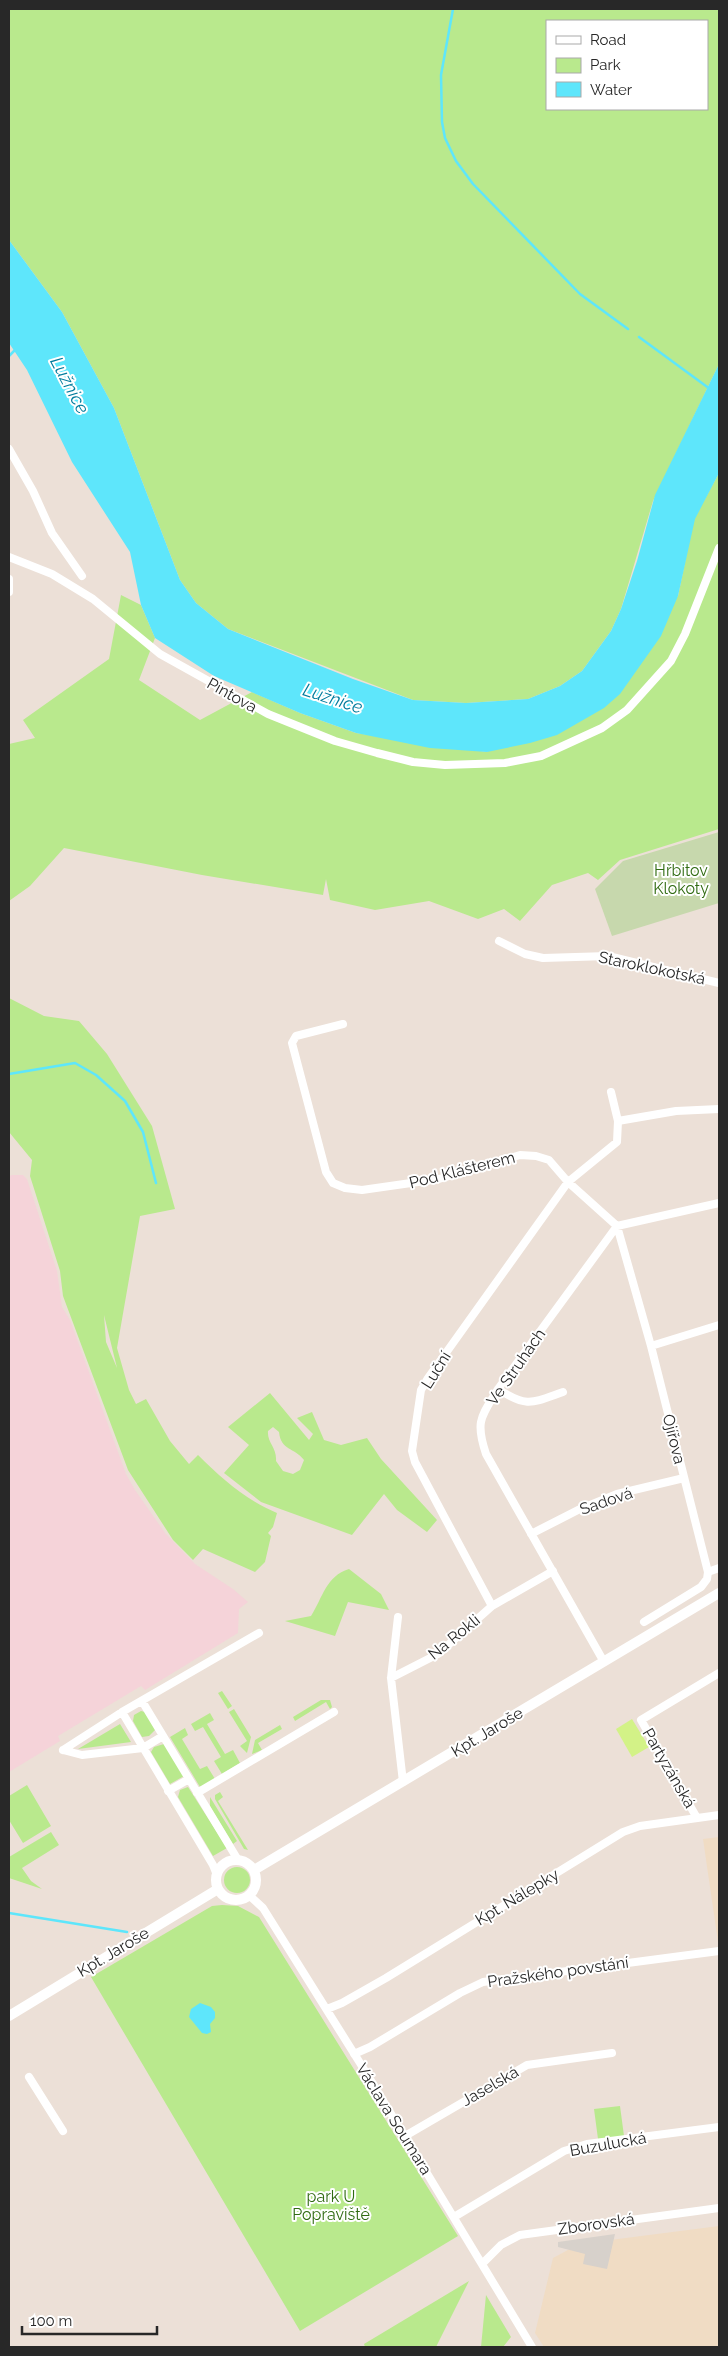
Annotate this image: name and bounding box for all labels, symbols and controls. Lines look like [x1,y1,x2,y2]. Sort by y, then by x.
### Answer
legend [546,20,708,110]
text: Road [590,31,626,49]
text: Park [590,56,621,74]
text: Water [590,81,633,99]
water label: Lužnice [46,353,94,417]
street label: Pintova [204,674,260,716]
water label: Lužnice [301,679,366,718]
park label: Hřbitov Klokoty [653,861,709,898]
street label: Staroklokotská [597,947,707,989]
street label: Pod Klášterem [407,1148,517,1192]
street label: Ve Struhách [483,1325,549,1409]
street label: Luční [417,1347,455,1392]
street label: Ojířova [659,1412,689,1466]
street label: Sadová [577,1483,635,1519]
street label: Na Rokli [424,1610,484,1664]
street label: Kpt. Jaroše [448,1703,526,1761]
street label: Partyzánská [639,1725,699,1811]
street label: Kpt. Nálepky [472,1864,563,1929]
street label: Kpt. Jaroše [74,1923,152,1981]
street label: Pražského povstání [486,1953,630,1991]
street label: Václava Soumara [352,2060,436,2178]
street label: Jaselská [458,2062,522,2110]
street label: Buzulucká [568,2128,648,2160]
park label: park U Popraviště [292,2187,370,2224]
street label: Zborovská [556,2209,636,2239]
scale bar [22,2304,158,2336]
text: 100 m [30,2312,72,2330]

